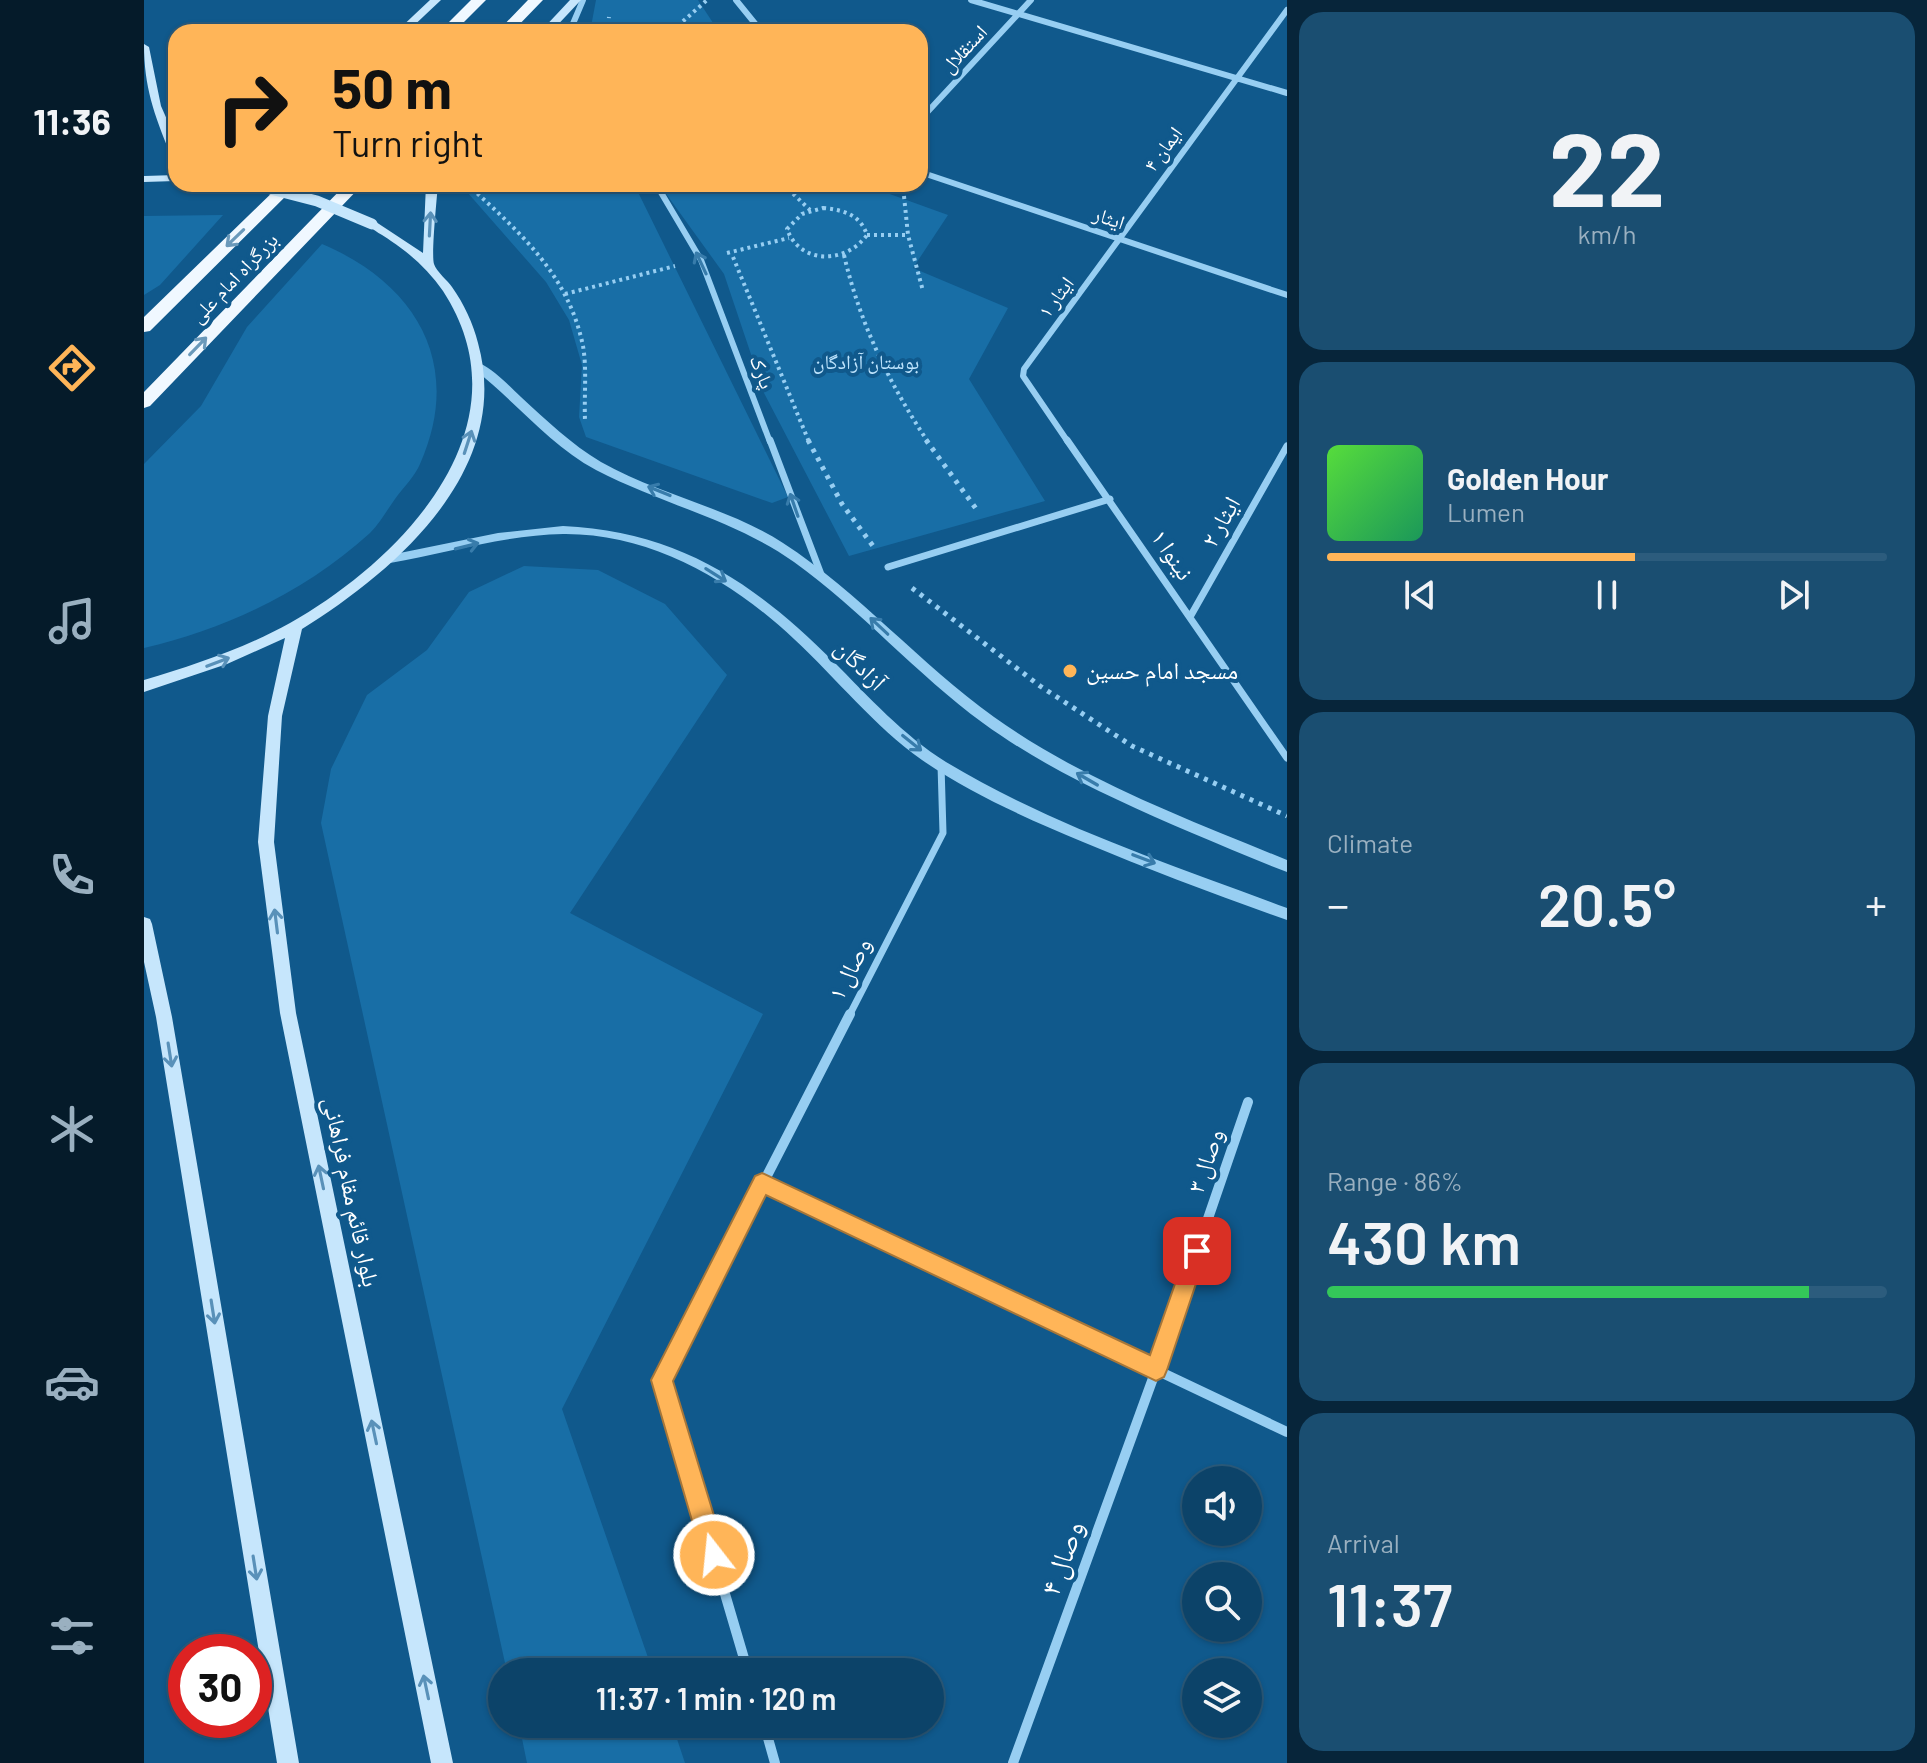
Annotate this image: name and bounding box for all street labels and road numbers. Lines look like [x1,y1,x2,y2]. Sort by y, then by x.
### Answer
street label: استقلال [935,19,992,78]
street label: ایمان ۴ [1138,121,1187,176]
street label: ایثار [1089,200,1128,234]
street label: بزرگراه امام علی [184,227,284,329]
street label: ایثار ۱ [1032,271,1078,322]
street label: پارک [745,351,780,392]
street label: ایثار ۲ [1194,491,1246,552]
street label: نینوا ۱ [1146,523,1201,585]
street label: آزادگان [829,632,893,697]
street label: وصال ۱ [821,932,877,1005]
street label: بلوار قائم مقام فراهانی [315,1094,387,1290]
street label: وصال ۳ [1180,1125,1230,1197]
street label: وصال ۴ [1032,1516,1091,1600]

